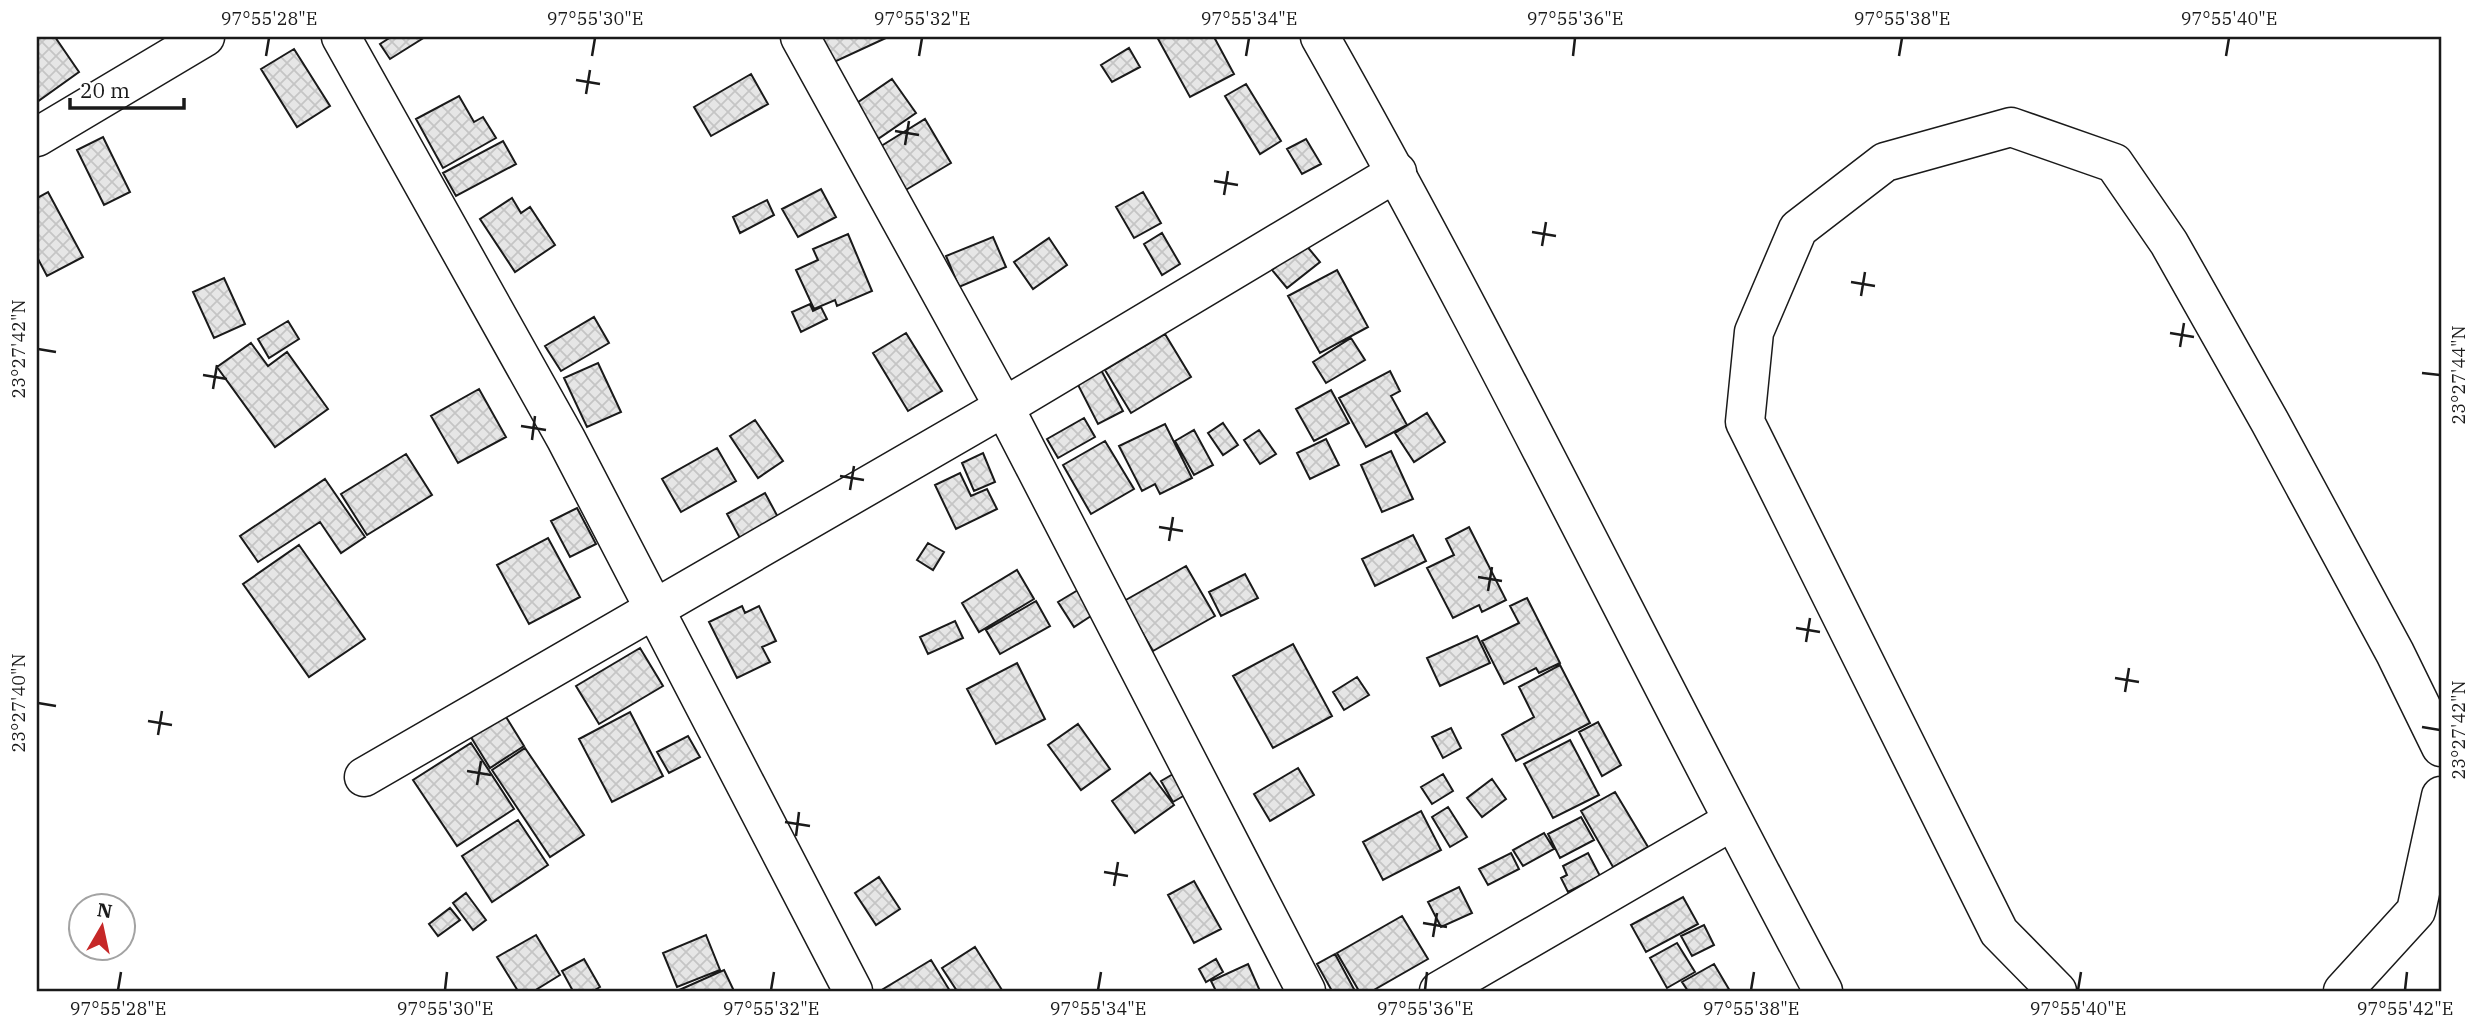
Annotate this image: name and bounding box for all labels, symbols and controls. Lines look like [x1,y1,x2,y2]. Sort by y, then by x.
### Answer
text: 97°55'28"E [221,7,317,30]
text: 97°55'30"E [547,7,643,30]
text: 97°55'32"E [874,7,970,30]
text: 97°55'34"E [1201,7,1297,30]
text: 97°55'36"E [1527,7,1623,30]
text: 97°55'38"E [1854,7,1950,30]
text: 97°55'40"E [2181,7,2277,30]
scale bar [70,66,184,110]
text: 20 m [80,76,130,104]
text: 23°27'42"N [7,300,30,399]
text: 23°27'44"N [2447,326,2470,425]
text: 23°27'40"N [7,654,30,753]
text: 23°27'42"N [2447,681,2470,780]
north arrow [66,892,136,962]
text: N [95,897,114,923]
text: 97°55'28"E [70,997,166,1020]
text: 97°55'30"E [397,997,493,1020]
text: 97°55'32"E [723,997,819,1020]
text: 97°55'34"E [1050,997,1146,1020]
text: 97°55'36"E [1377,997,1473,1020]
text: 97°55'38"E [1703,997,1799,1020]
text: 97°55'40"E [2030,997,2126,1020]
text: 97°55'42"E [2357,997,2453,1020]

